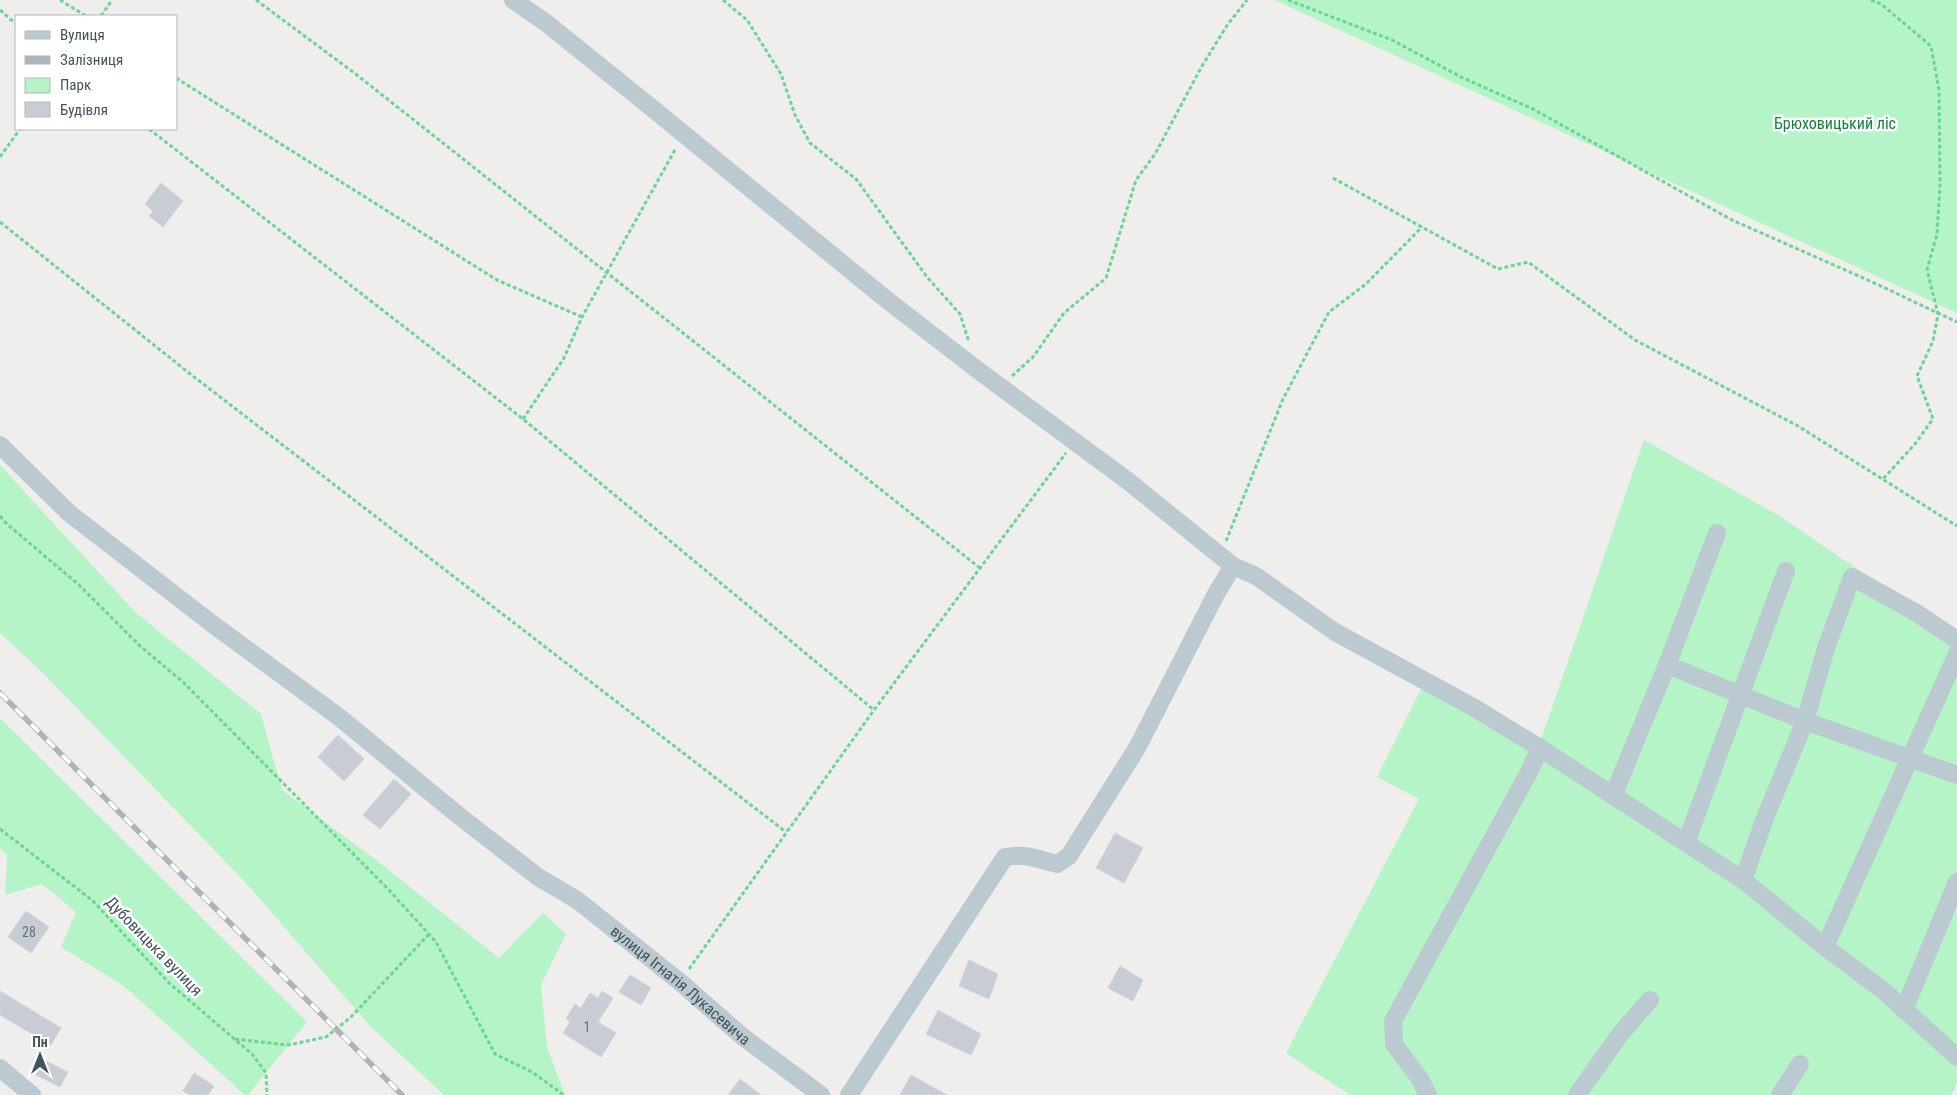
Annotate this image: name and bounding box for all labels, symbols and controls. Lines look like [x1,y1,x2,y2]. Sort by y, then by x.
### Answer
legend [15,15,178,130]
text: Вулиця [60,26,105,44]
text: Залізниця [60,51,123,69]
text: Парк [60,76,91,94]
text: Будівля [60,101,108,119]
park label: Брюховицький ліс [1774,114,1896,133]
street label: Дубовицька вулиця [102,892,206,1000]
street label: вулиця Ігнатія Лукасевича [607,921,754,1049]
house number: 28 [22,924,36,940]
house number: 1 [584,1019,590,1035]
north arrow [15,1030,65,1080]
text: Пн [32,1034,48,1050]

